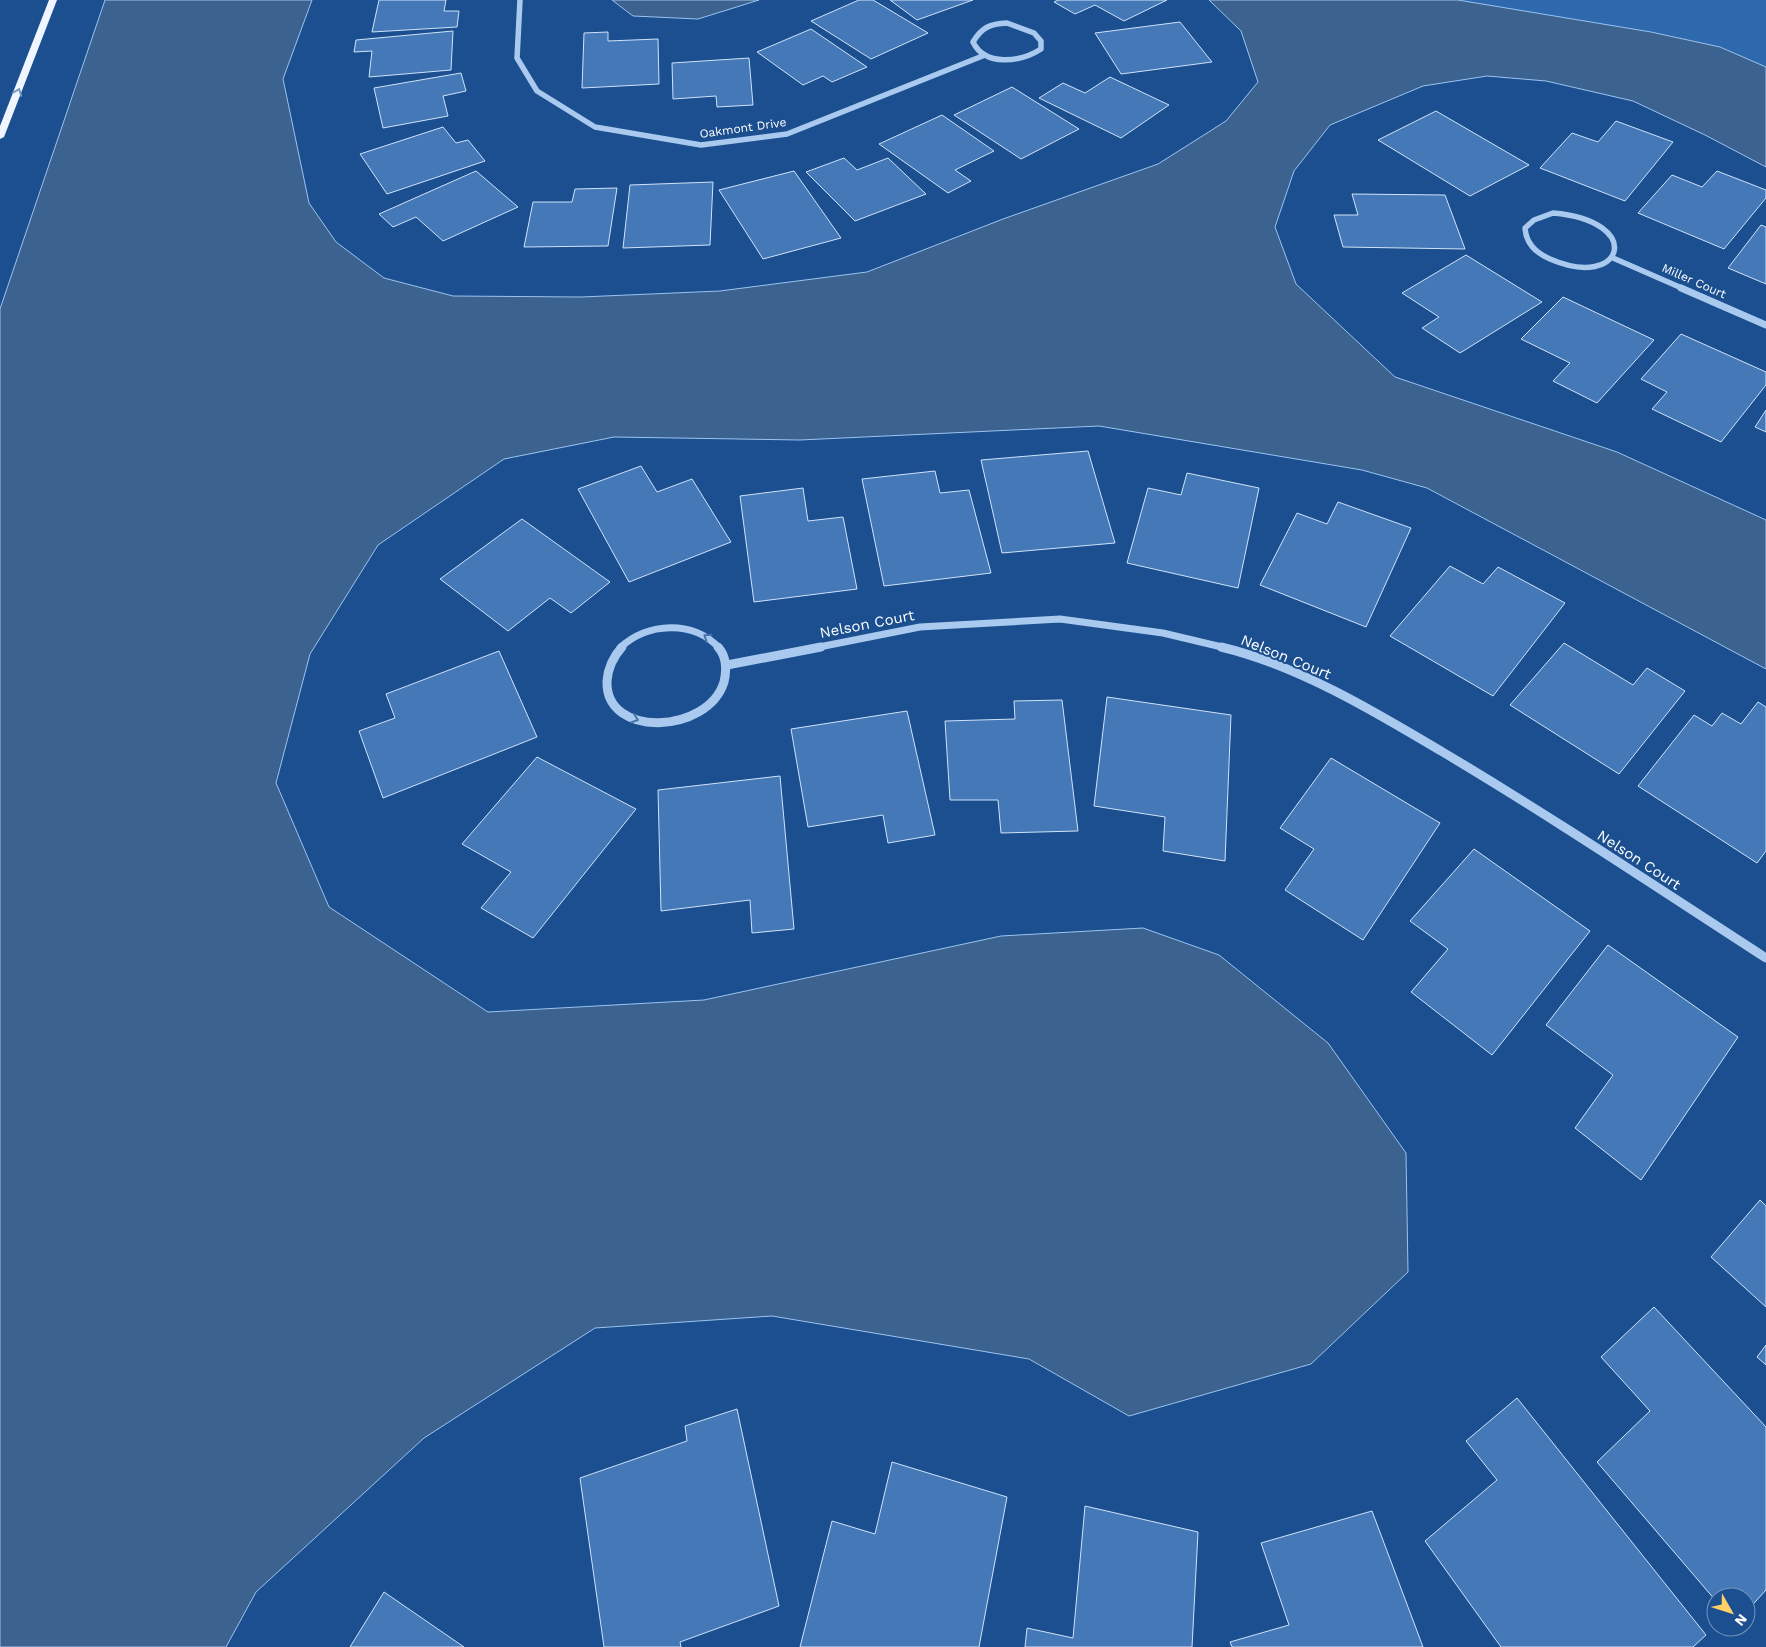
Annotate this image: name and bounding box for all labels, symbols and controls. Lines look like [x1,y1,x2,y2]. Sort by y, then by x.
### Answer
one-way arrow [12,88,22,96]
street label: Oakmont Drive [699,115,787,141]
street label: Miller Court [1660,261,1728,301]
street label: Nelson Court [818,606,917,642]
street label: Nelson Court [1238,631,1335,684]
one-way arrow [703,634,712,644]
one-way arrow [630,713,639,723]
street label: Nelson Court [1594,826,1685,894]
north arrow [1706,1587,1756,1637]
text: N [1732,1611,1751,1629]

